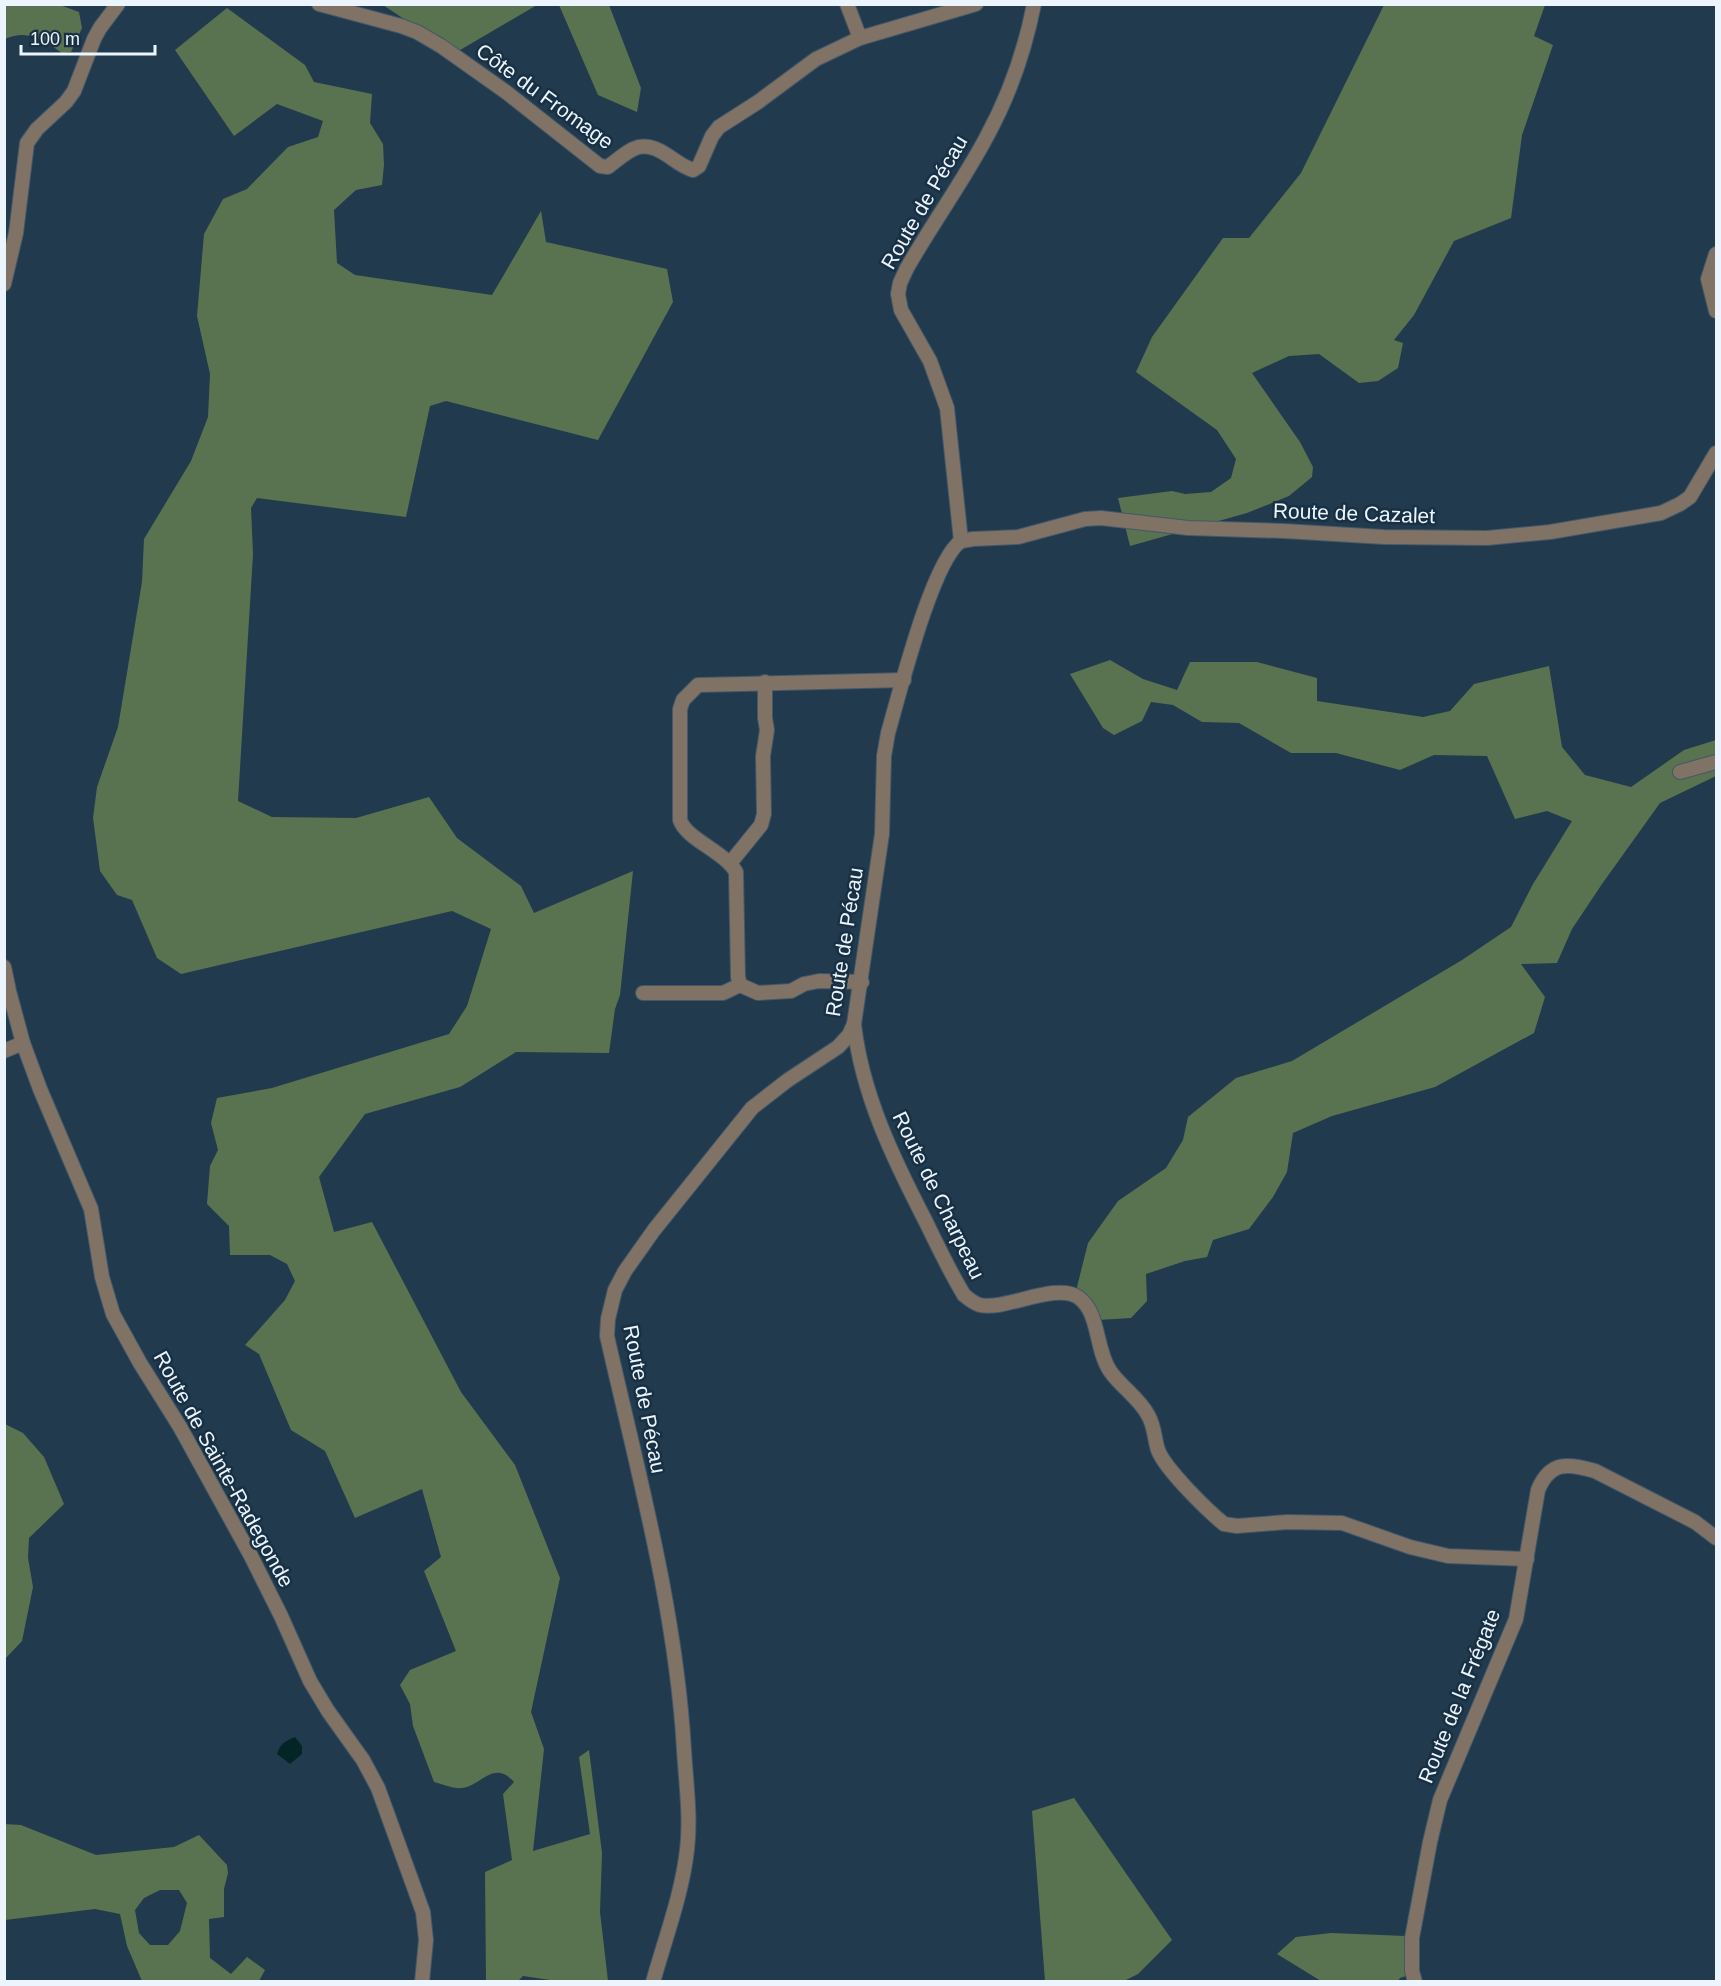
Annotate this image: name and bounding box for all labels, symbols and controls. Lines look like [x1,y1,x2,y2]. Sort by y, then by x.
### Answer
scale bar [21,18,154,56]
text: 100 m [30,29,80,49]
street label: Côte du Fromage [472,39,618,153]
street label: Route de Pécau [876,131,972,273]
street label: Route de Cazalet [1273,499,1436,527]
street label: Route de Pécau [821,866,867,1018]
street label: Route de Charpeau [888,1108,990,1282]
street label: Route de Pécau [619,1323,671,1475]
street label: Route de Sainte-Radegonde [149,1347,299,1591]
street label: Route de la Frégate [1414,1606,1504,1786]

